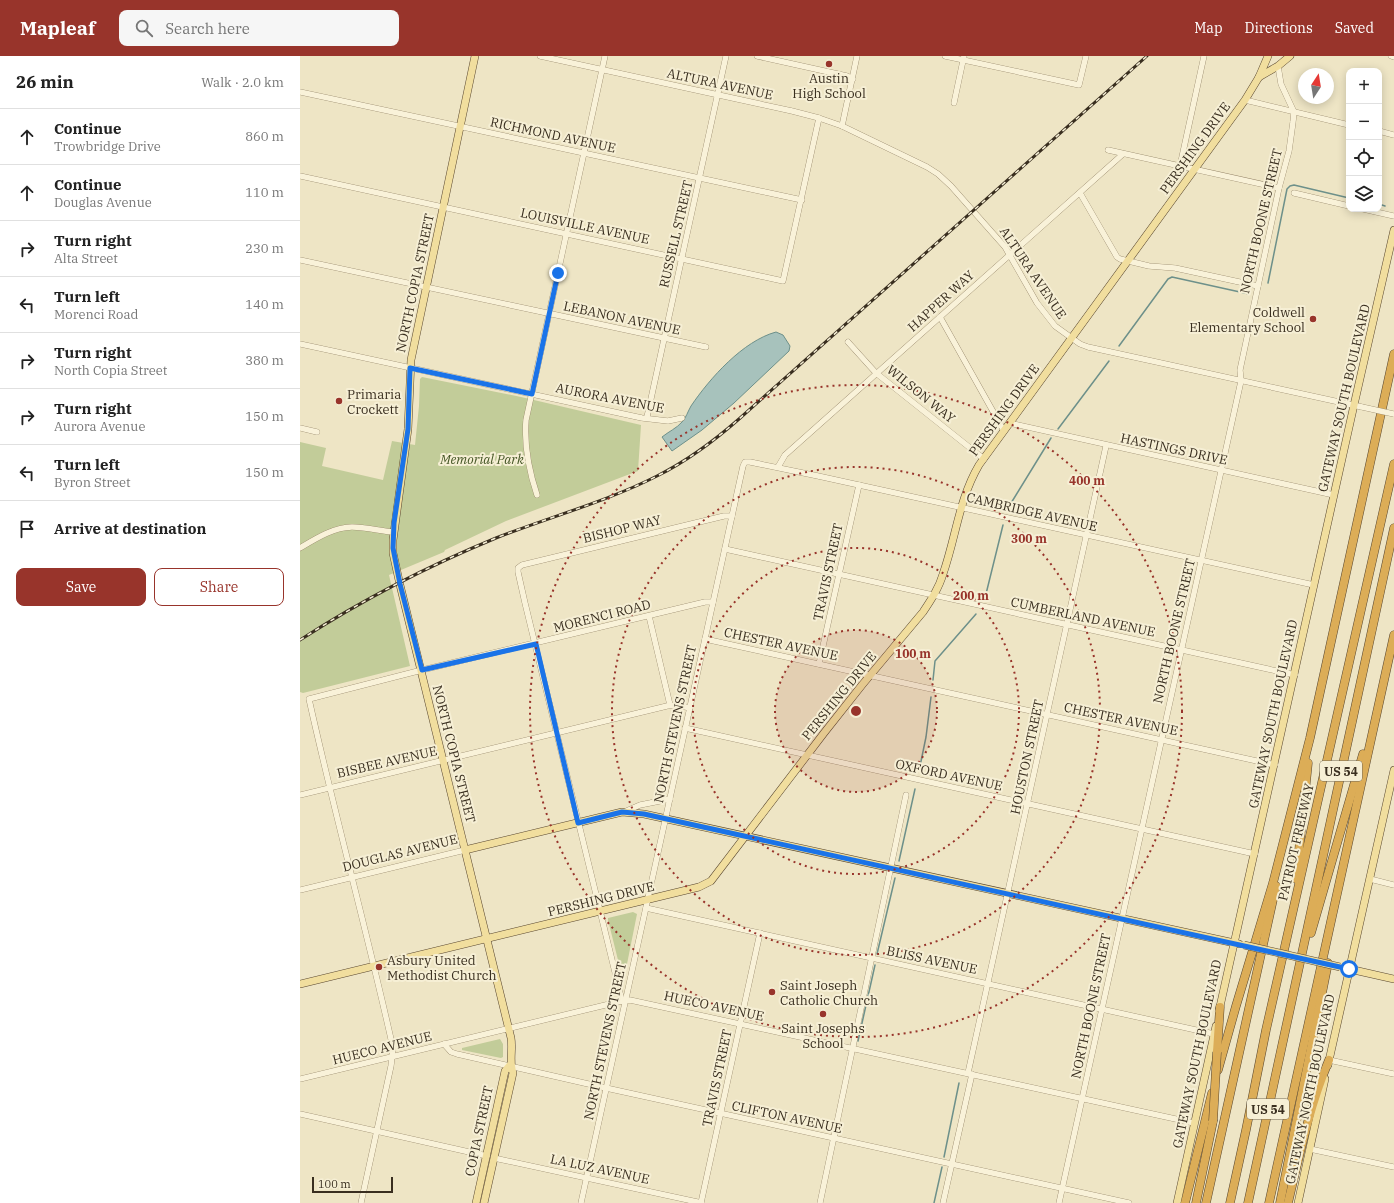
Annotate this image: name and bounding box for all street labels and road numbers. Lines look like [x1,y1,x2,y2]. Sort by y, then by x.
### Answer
street label: ALTURA AVENUE [666,64,774,104]
street label: PERSHING DRIVE [1156,99,1234,197]
street label: RICHMOND AVENUE [489,113,617,157]
street label: NORTH BOONE STREET [1236,146,1286,295]
street label: RUSSELL STREET [655,178,697,289]
street label: LOUISVILLE AVENUE [519,204,651,248]
street label: NORTH COPIA STREET [392,212,438,354]
street label: ALTURA AVENUE [996,224,1070,322]
street label: HAPPER WAY [904,267,978,335]
street label: LEBANON AVENUE [562,297,682,339]
street label: GATEWAY SOUTH BOULEVARD [1314,302,1374,494]
street label: WILSON WAY [883,361,959,427]
street label: PERSHING DRIVE [965,361,1043,459]
street label: AURORA AVENUE [554,379,666,417]
street label: HASTINGS DRIVE [1119,429,1229,469]
street label: CAMBRIDGE AVENUE [965,489,1099,535]
street label: BISHOP WAY [581,511,663,547]
street label: TRAVIS STREET [809,521,847,622]
street label: NORTH BOONE STREET [1149,556,1199,705]
street label: CUMBERLAND AVENUE [1009,593,1157,641]
street label: MORENCI ROAD [552,596,652,636]
street label: GATEWAY SOUTH BOULEVARD [1245,618,1301,810]
street label: CHESTER AVENUE [722,624,840,664]
street label: NORTH STEVENS STREET [650,643,700,805]
street label: PERSHING DRIVE [798,648,880,744]
street label: NORTH COPIA STREET [429,683,479,825]
street label: HOUSTON STREET [1007,697,1048,816]
street label: CHESTER AVENUE [1062,699,1180,739]
street label: BISBEE AVENUE [335,742,439,782]
street label: OXFORD AVENUE [894,755,1004,795]
road number: US 54 [1320,761,1362,781]
street label: PATRIOT FREEWAY [1274,781,1318,903]
street label: DOUGLAS AVENUE [341,830,459,876]
street label: PERSHING DRIVE [546,878,656,920]
street label: NORTH BOONE STREET [1067,931,1115,1080]
street label: BLISS AVENUE [885,942,979,978]
street label: GATEWAY SOUTH BOULEVARD [1169,958,1225,1150]
street label: NORTH STEVENS STREET [580,960,630,1122]
street label: HUECO AVENUE [662,987,766,1025]
street label: GATEWAY NORTH BOULEVARD [1282,992,1338,1186]
street label: HUECO AVENUE [330,1027,434,1069]
street label: TRAVIS STREET [698,1027,736,1128]
street label: COPIA STREET [461,1084,497,1178]
street label: CLIFTON AVENUE [730,1097,844,1137]
road number: US 54 [1247,1099,1289,1119]
street label: LA LUZ AVENUE [549,1150,651,1188]

